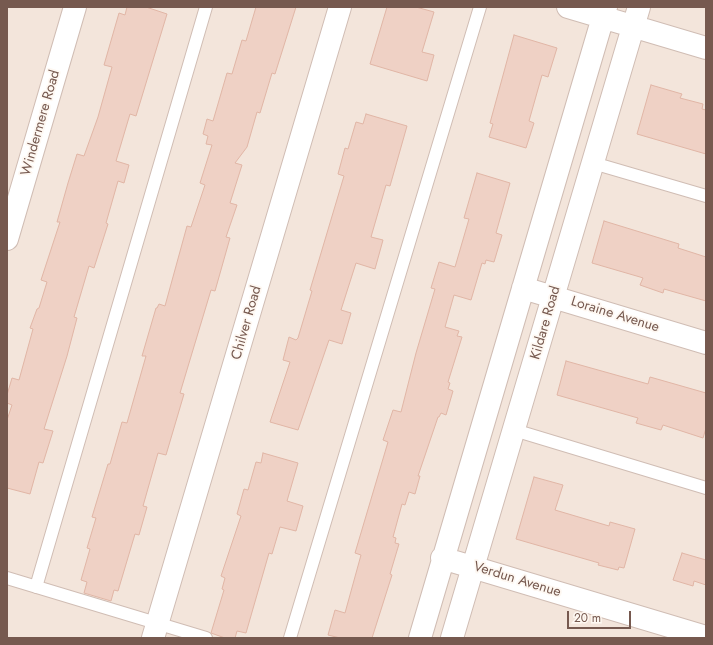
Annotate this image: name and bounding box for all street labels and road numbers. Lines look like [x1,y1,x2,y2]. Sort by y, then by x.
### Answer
street label: Windermere Road [18,68,64,178]
street label: Chilver Road [228,284,266,362]
street label: Kildare Road [527,284,565,362]
street label: Loraine Avenue [569,294,661,336]
street label: Verdun Avenue [471,559,563,601]

